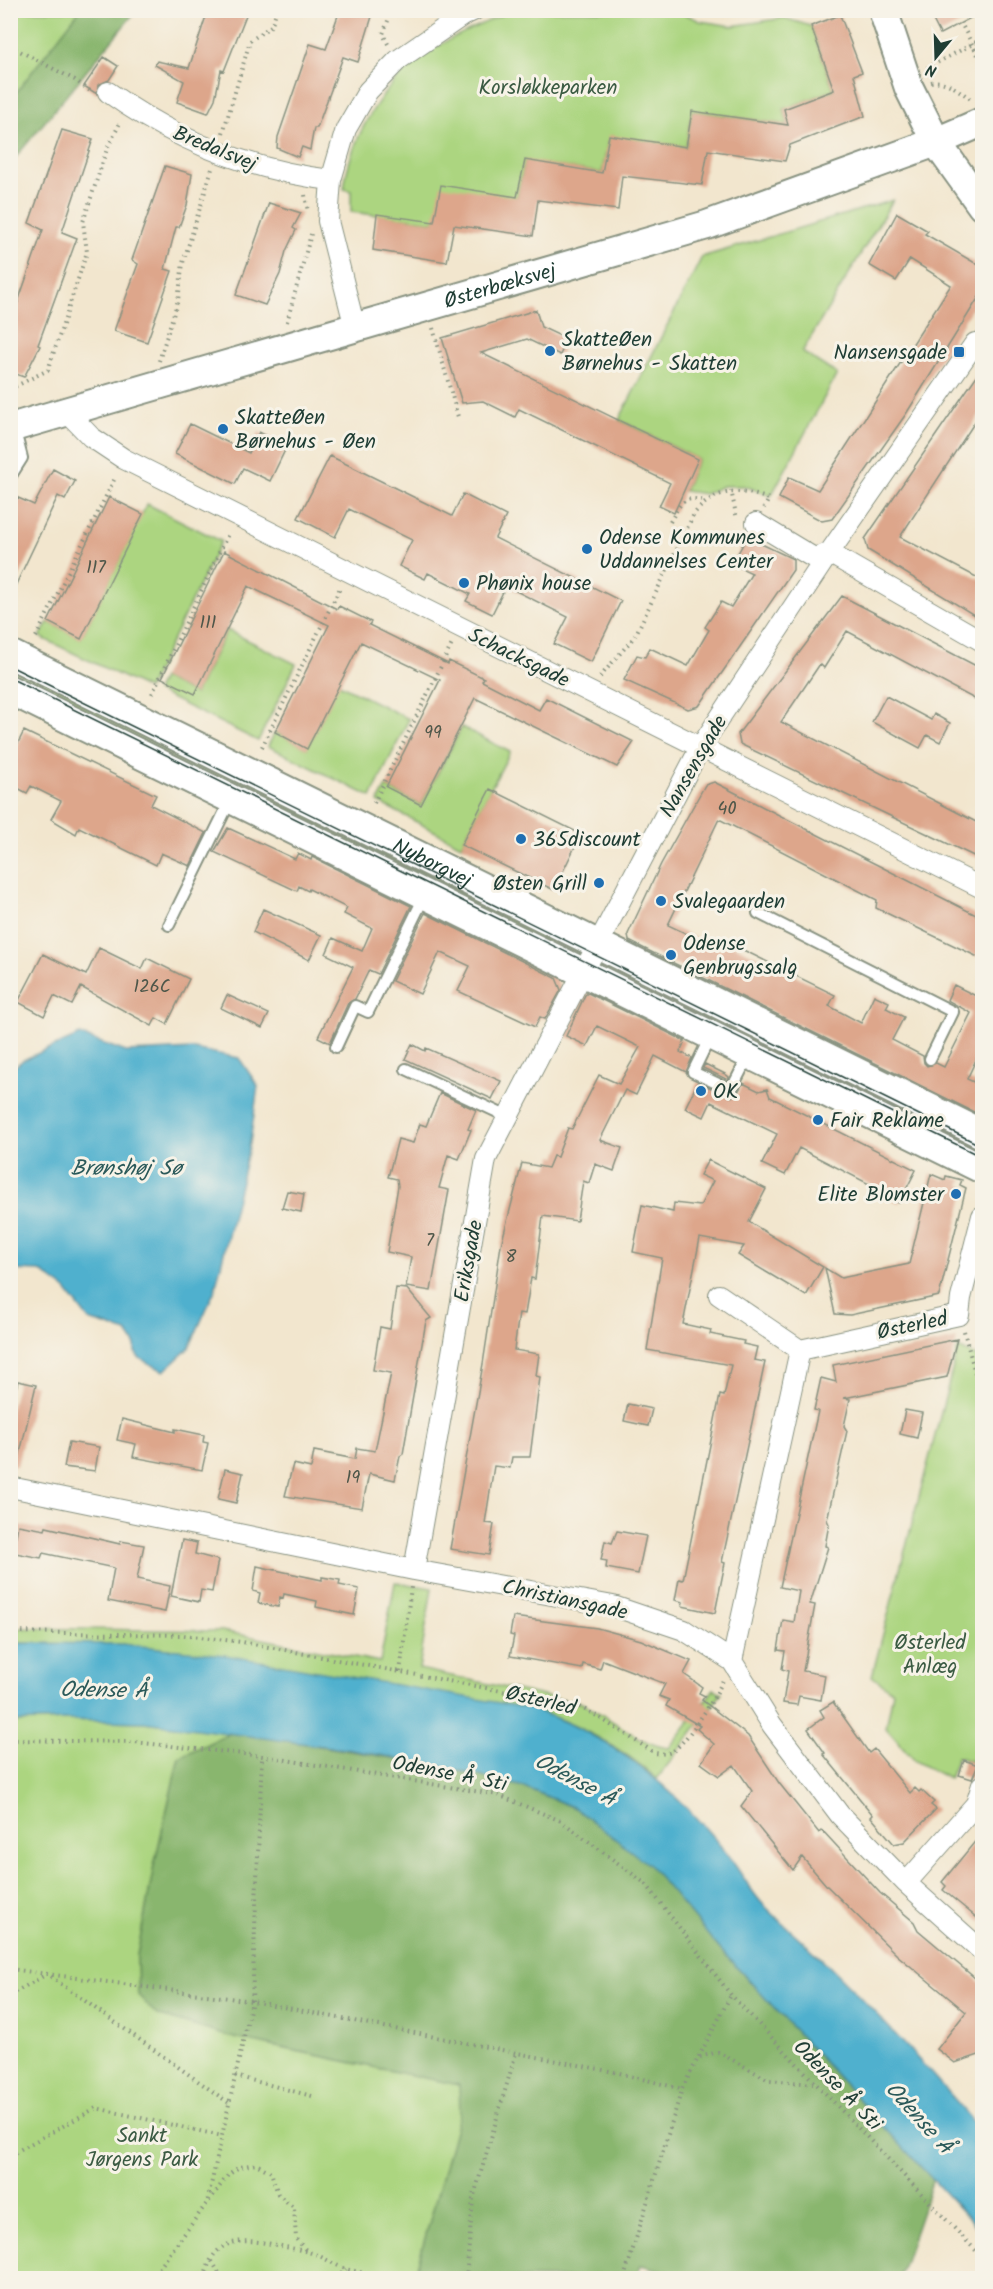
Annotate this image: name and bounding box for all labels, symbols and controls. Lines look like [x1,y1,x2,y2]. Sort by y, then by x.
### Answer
north arrow [906,27,966,87]
text: N [923,56,940,83]
park label: Korsløkkeparken [478,72,618,105]
street label: Bredalsvej [168,118,262,181]
street label: Østerbæksvej [440,255,561,319]
place label: SkatteØen Børnehus - Skatten [562,324,737,381]
place label: Nansensgade [833,337,948,370]
marker: SkatteØen Børnehus - Skatten [543,344,557,358]
marker: Nansensgade [952,345,966,359]
place label: SkatteØen Børnehus - Øen [235,402,376,459]
marker: SkatteØen Børnehus - Øen [216,422,230,436]
place label: Odense Kommunes Uddannelses Center [599,522,774,579]
marker: Odense Kommunes Uddannelses Center [580,542,594,556]
house number: 117 [86,554,106,583]
place label: Phønix house [476,568,592,601]
marker: Phønix house [457,576,471,590]
house number: 111 [200,609,216,638]
street label: Schacksgade [462,620,575,697]
street label: Nansensgade [652,709,737,824]
house number: 99 [424,719,442,748]
house number: 40 [718,795,736,824]
place label: 365discount [533,824,642,857]
street label: Nyborgvej [386,830,478,898]
marker: 365discount [514,832,528,846]
place label: Østen Grill [493,868,587,901]
marker: Østen Grill [592,876,606,890]
place label: Svalegaarden [673,886,785,919]
marker: Svalegaarden [654,894,668,908]
place label: Odense Genbrugssalg [683,928,797,985]
marker: Odense Genbrugssalg [664,948,678,962]
house number: 126C [134,973,170,1002]
place label: OK [713,1076,739,1109]
marker: OK [694,1084,708,1098]
place label: Fair Reklame [830,1105,944,1138]
marker: Fair Reklame [811,1113,825,1127]
water label: Brønshøj Sø [71,1152,185,1187]
place label: Elite Blomster [817,1179,945,1212]
marker: Elite Blomster [949,1187,963,1201]
street label: Eriksgade [446,1217,493,1305]
house number: 7 [426,1227,435,1256]
house number: 8 [506,1243,517,1272]
street label: Østerled [874,1303,951,1350]
house number: 19 [346,1464,360,1493]
street label: Christiansgade [499,1571,631,1630]
park label: Østerled Anlæg [894,1627,966,1684]
water label: Odense Å [60,1673,151,1710]
street label: Østerled [502,1677,580,1726]
water label: Odense Å [528,1745,624,1818]
street label: Odense Å Sti [389,1747,511,1802]
street label: Odense Å Sti [785,2033,890,2140]
water label: Odense Å [876,2074,962,2165]
park label: Sankt Jørgens Park [86,2120,198,2177]

